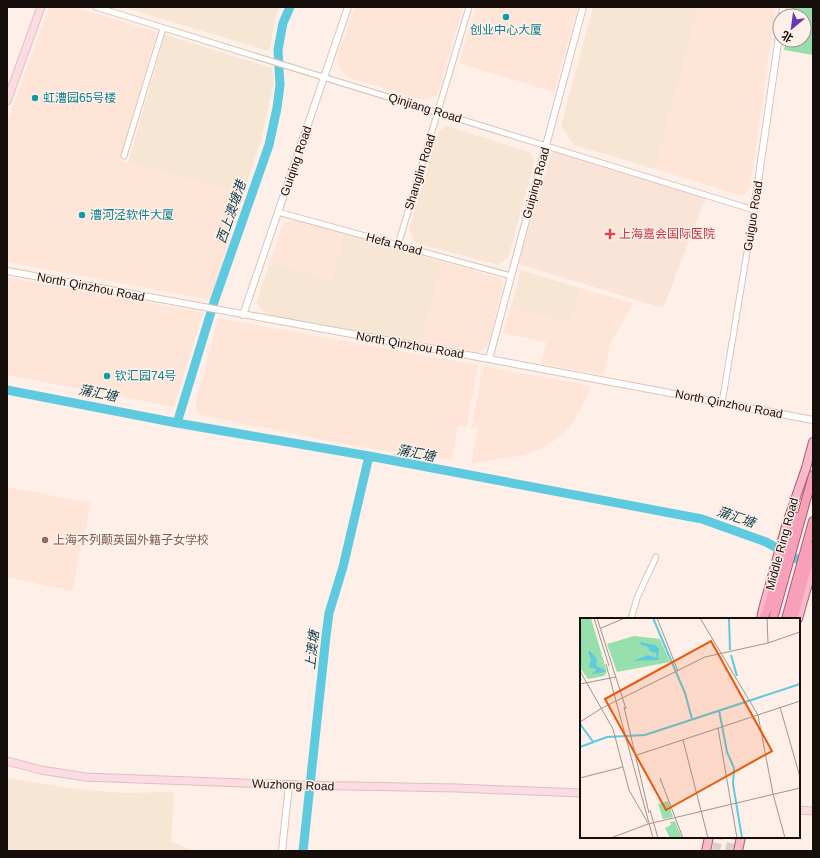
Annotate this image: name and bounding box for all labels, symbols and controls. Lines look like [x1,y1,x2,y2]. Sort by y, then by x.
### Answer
north arrow [772,8,812,48]
marker: 创业中心大厦 [501,12,511,22]
place label: 创业中心大厦 [470,23,542,37]
text: 北 [779,29,795,45]
street label: Qinjiang Road [387,90,463,126]
place label: 虹漕园65号楼 [43,91,116,105]
marker: 虹漕园65号楼 [30,93,40,103]
street label: Guiqing Road [277,124,315,198]
street label: Shanglin Road [402,132,438,212]
street label: Guiping Road [520,146,552,220]
water label: 西上澳塘港 [213,177,249,245]
street label: Guiguo Road [741,180,765,252]
place label: 漕河泾软件大厦 [90,208,174,222]
marker: 漕河泾软件大厦 [77,210,87,220]
place label: 上海嘉会国际医院 [619,227,715,241]
marker: 上海嘉会国际医院 [604,228,616,240]
street label: Hefa Road [364,230,424,258]
street label: North Qinzhou Road [36,270,146,304]
street label: North Qinzhou Road [355,329,465,361]
place label: 钦汇园74号 [115,369,176,383]
marker: 钦汇园74号 [102,371,112,381]
water label: 蒲汇塘 [77,382,121,404]
street label: North Qinzhou Road [674,387,784,421]
water label: 蒲汇塘 [395,442,439,464]
street label: Middle Ring Road [763,496,801,592]
water label: 蒲汇塘 [715,504,759,531]
place label: 上海不列颠英国外籍子女学校 [53,533,209,547]
marker: 上海不列颠英国外籍子女学校 [40,535,50,545]
inset map [580,618,800,838]
water label: 上澳塘 [303,628,322,670]
street label: Wuzhong Road [252,777,334,793]

